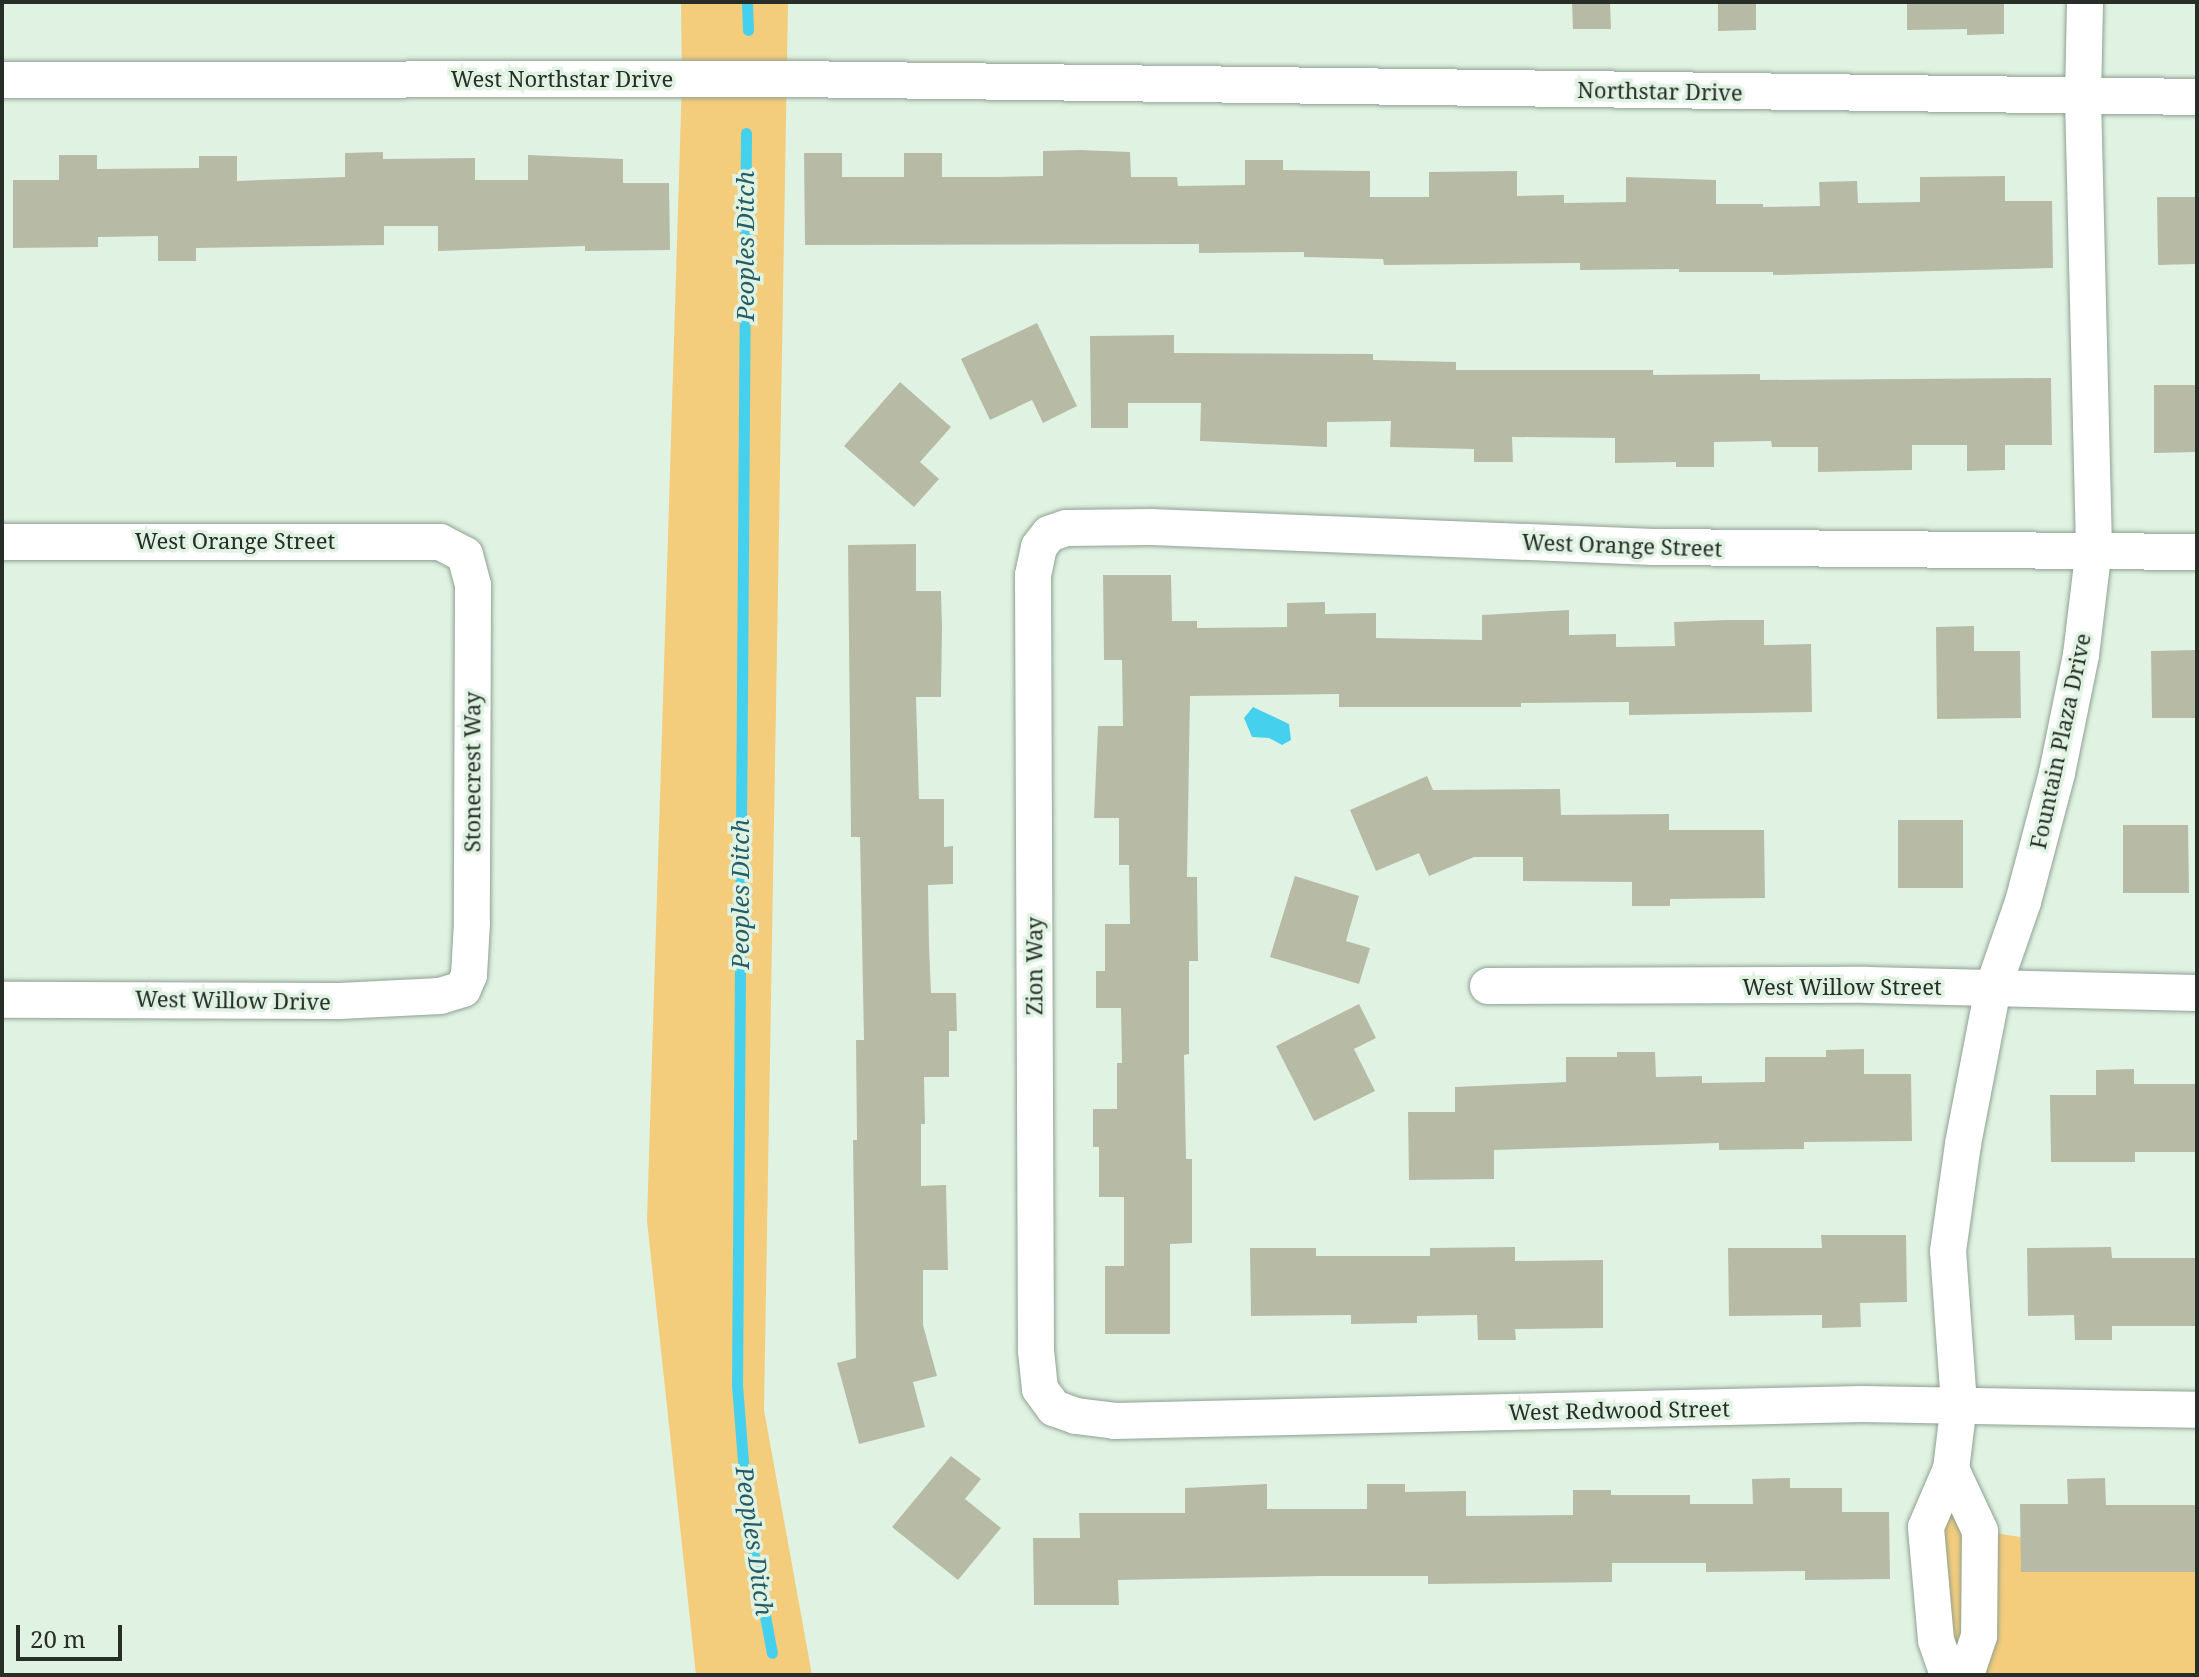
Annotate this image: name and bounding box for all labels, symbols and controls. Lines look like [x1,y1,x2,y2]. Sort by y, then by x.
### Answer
street label: West Northstar Drive [451,66,673,92]
street label: Northstar Drive [1577,76,1743,106]
water label: Peoples Ditch [731,171,759,321]
street label: West Orange Street [135,528,335,554]
street label: West Orange Street [1521,528,1723,562]
street label: Fountain Plaza Drive [2024,631,2096,851]
street label: Stonecrest Way [459,692,485,852]
water label: Peoples Ditch [726,819,754,969]
street label: Zion Way [1021,917,1047,1015]
street label: West Willow Street [1742,974,1942,1000]
street label: West Willow Drive [135,985,331,1015]
street label: West Redwood Street [1508,1395,1730,1425]
water label: Peoples Ditch [730,1465,780,1617]
scale bar [20,1609,126,1659]
text: 20 m [30,1622,86,1655]

